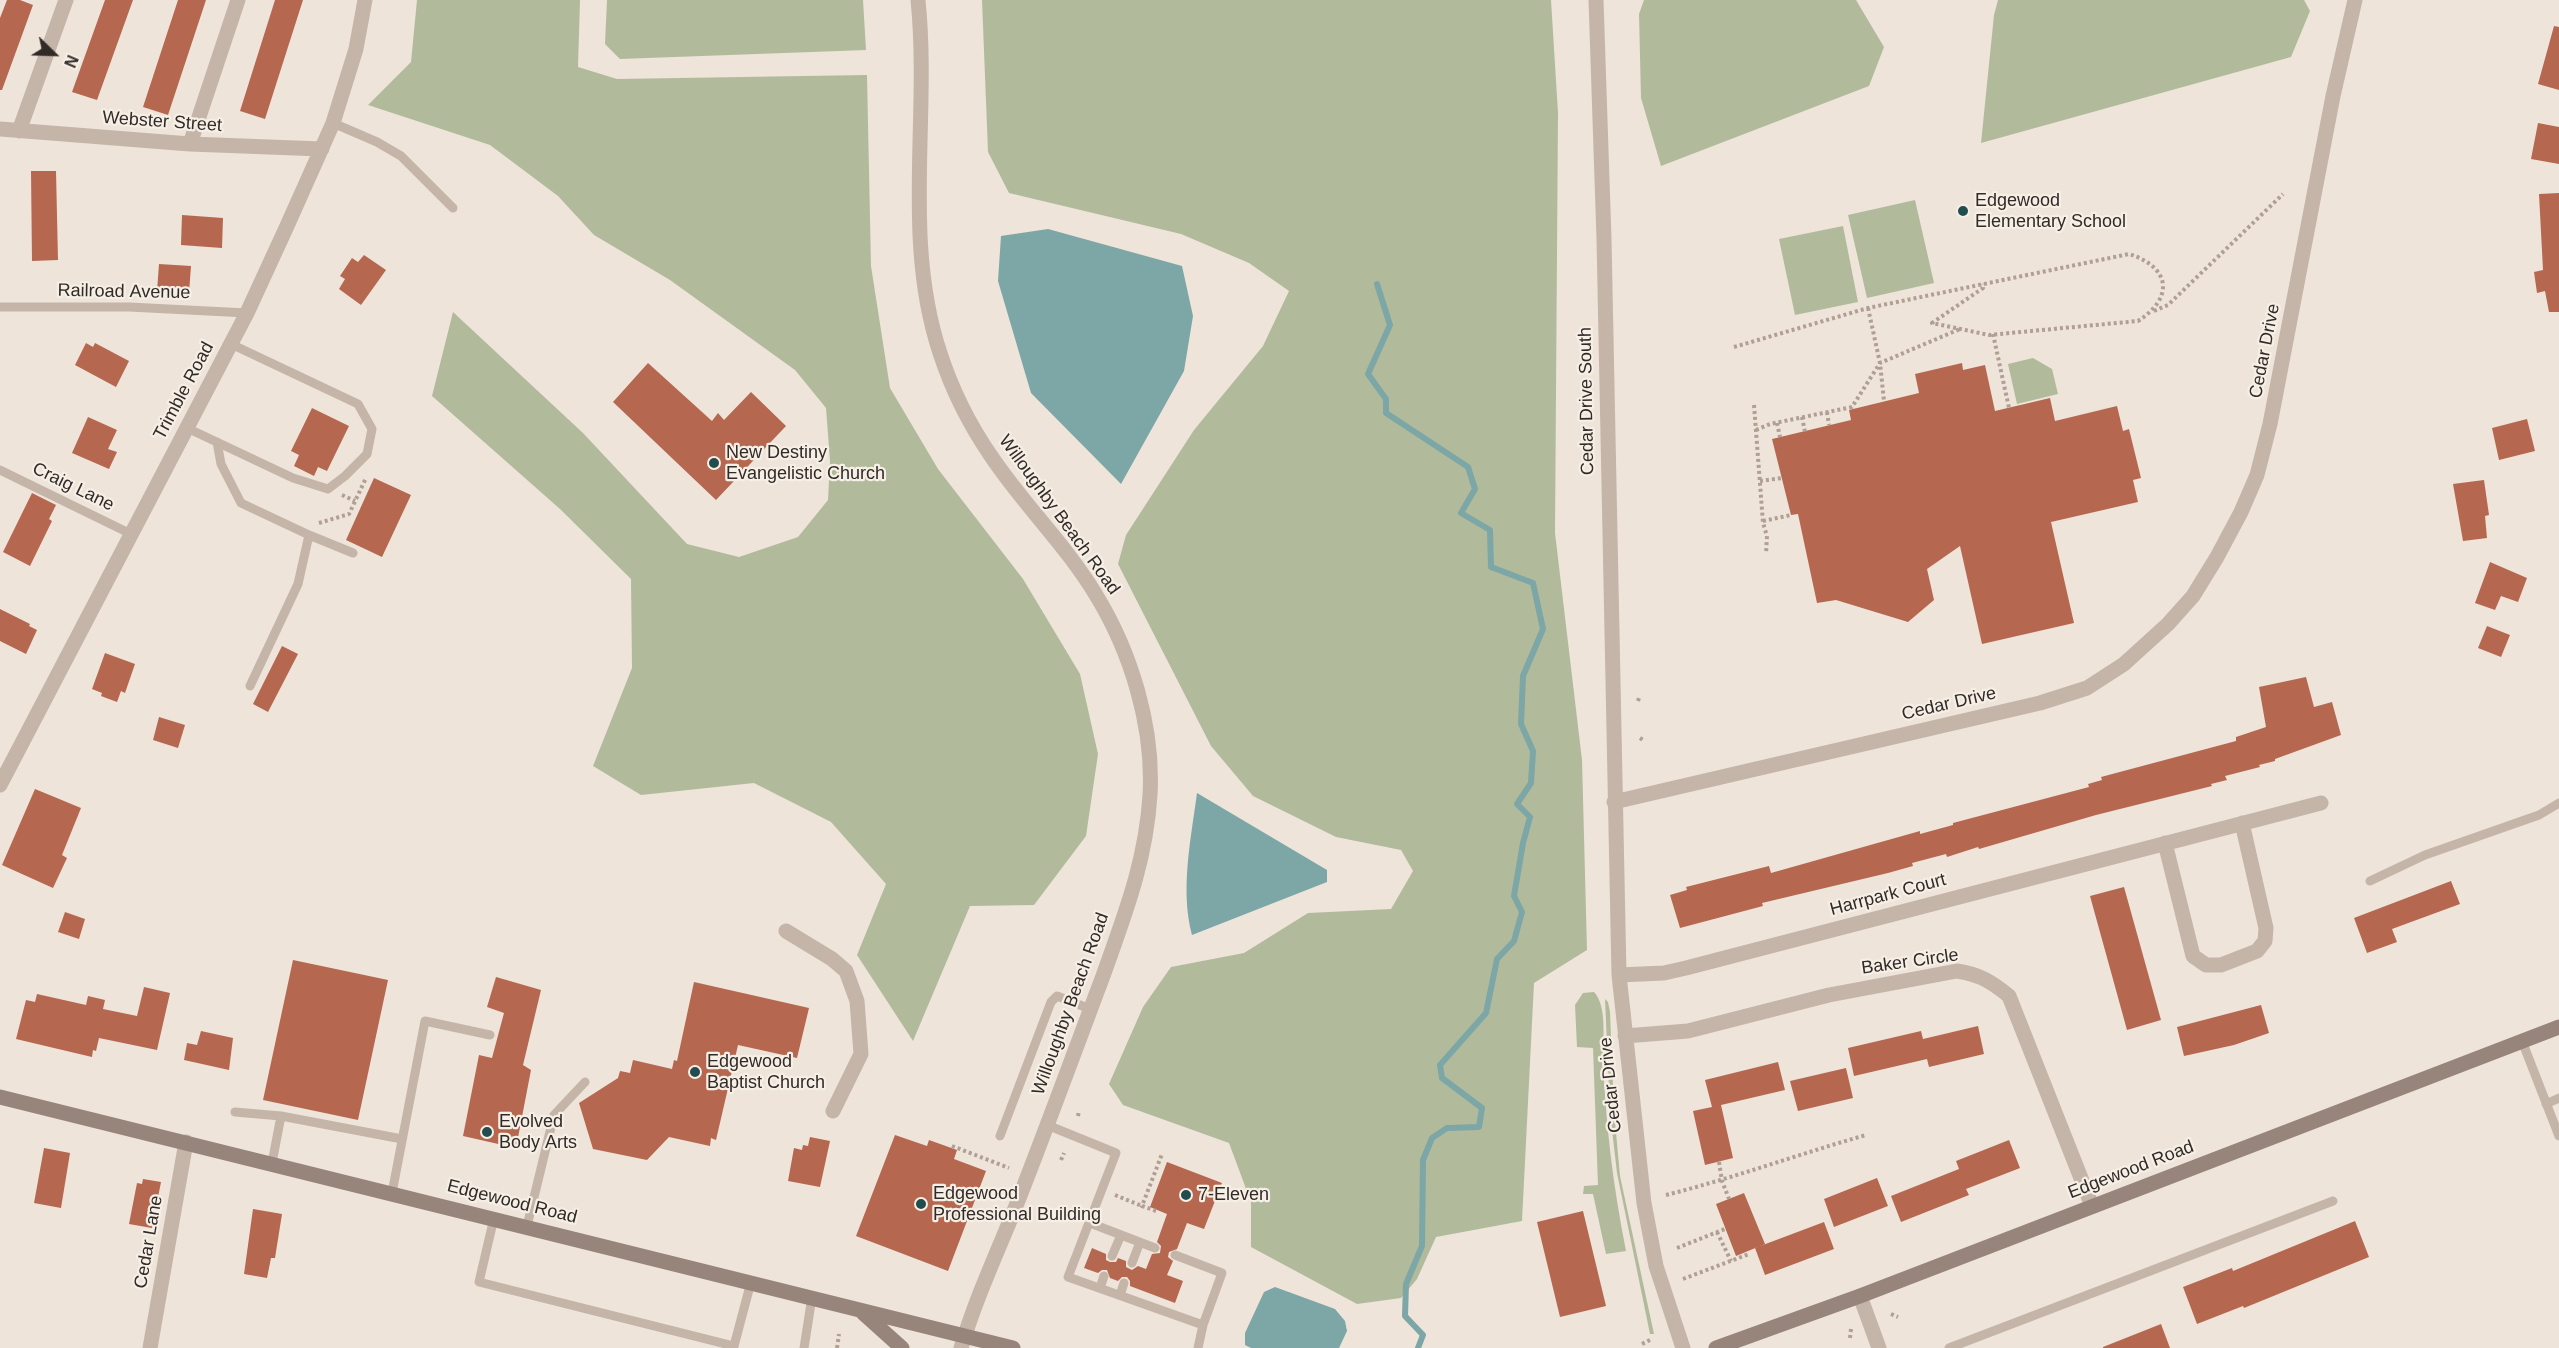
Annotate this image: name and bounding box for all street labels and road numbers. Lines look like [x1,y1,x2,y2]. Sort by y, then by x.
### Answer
street label: Webster Street [102,107,222,137]
street label: Railroad Avenue [57,280,191,304]
street label: Cedar Drive [2245,302,2285,400]
street label: Cedar Drive South [1575,327,1599,475]
street label: Trimble Road [149,339,219,443]
street label: Willoughby Beach Road [994,431,1124,599]
street label: Craig Lane [29,458,117,516]
street label: Cedar Drive [1900,683,1998,725]
street label: Harrpark Court [1828,869,1948,921]
street label: Willoughby Beach Road [1028,910,1114,1098]
street label: Baker Circle [1860,944,1960,980]
street label: Cedar Drive [1595,1036,1627,1134]
street label: Edgewood Road [2065,1136,2197,1204]
street label: Edgewood Road [445,1175,579,1229]
street label: Cedar Lane [130,1194,168,1290]

